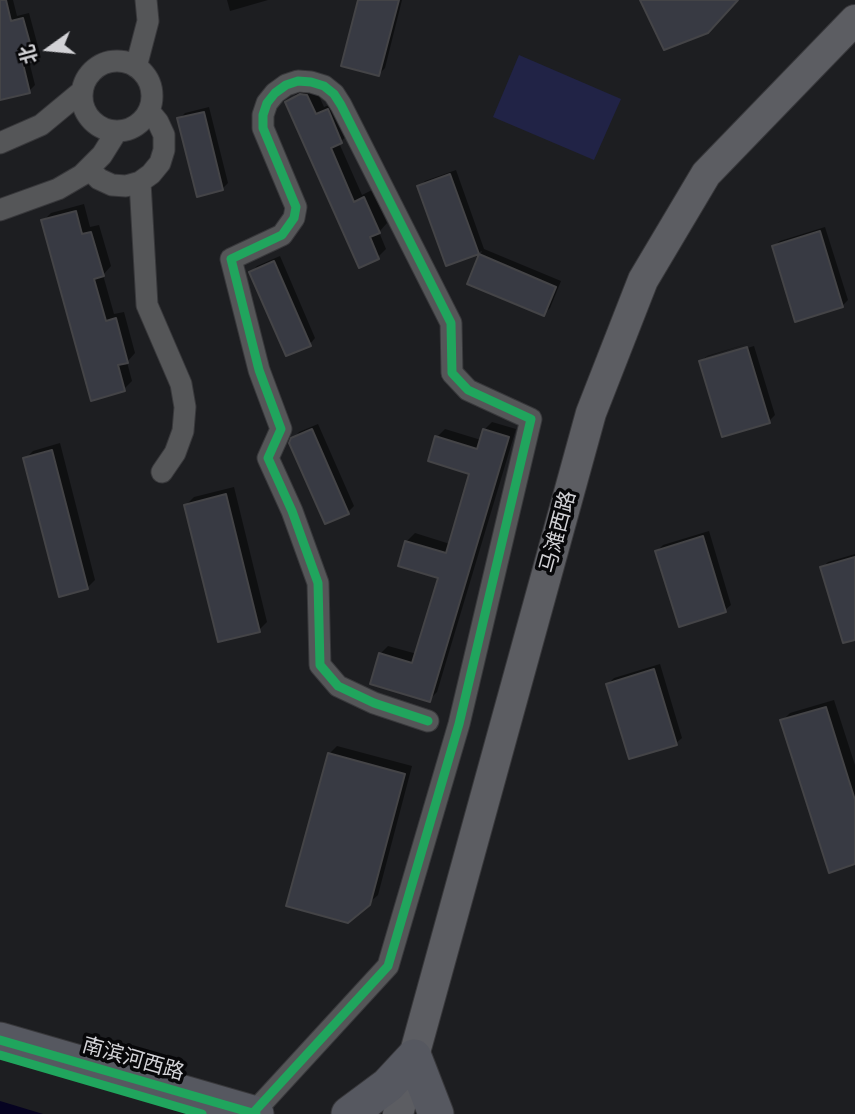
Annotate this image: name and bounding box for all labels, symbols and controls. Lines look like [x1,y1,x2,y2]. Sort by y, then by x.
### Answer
north arrow [14,14,84,84]
text: 北 [16,43,41,66]
street label: 马滩西路 [536,488,582,576]
street label: 南滨河西路 [79,1033,187,1087]

